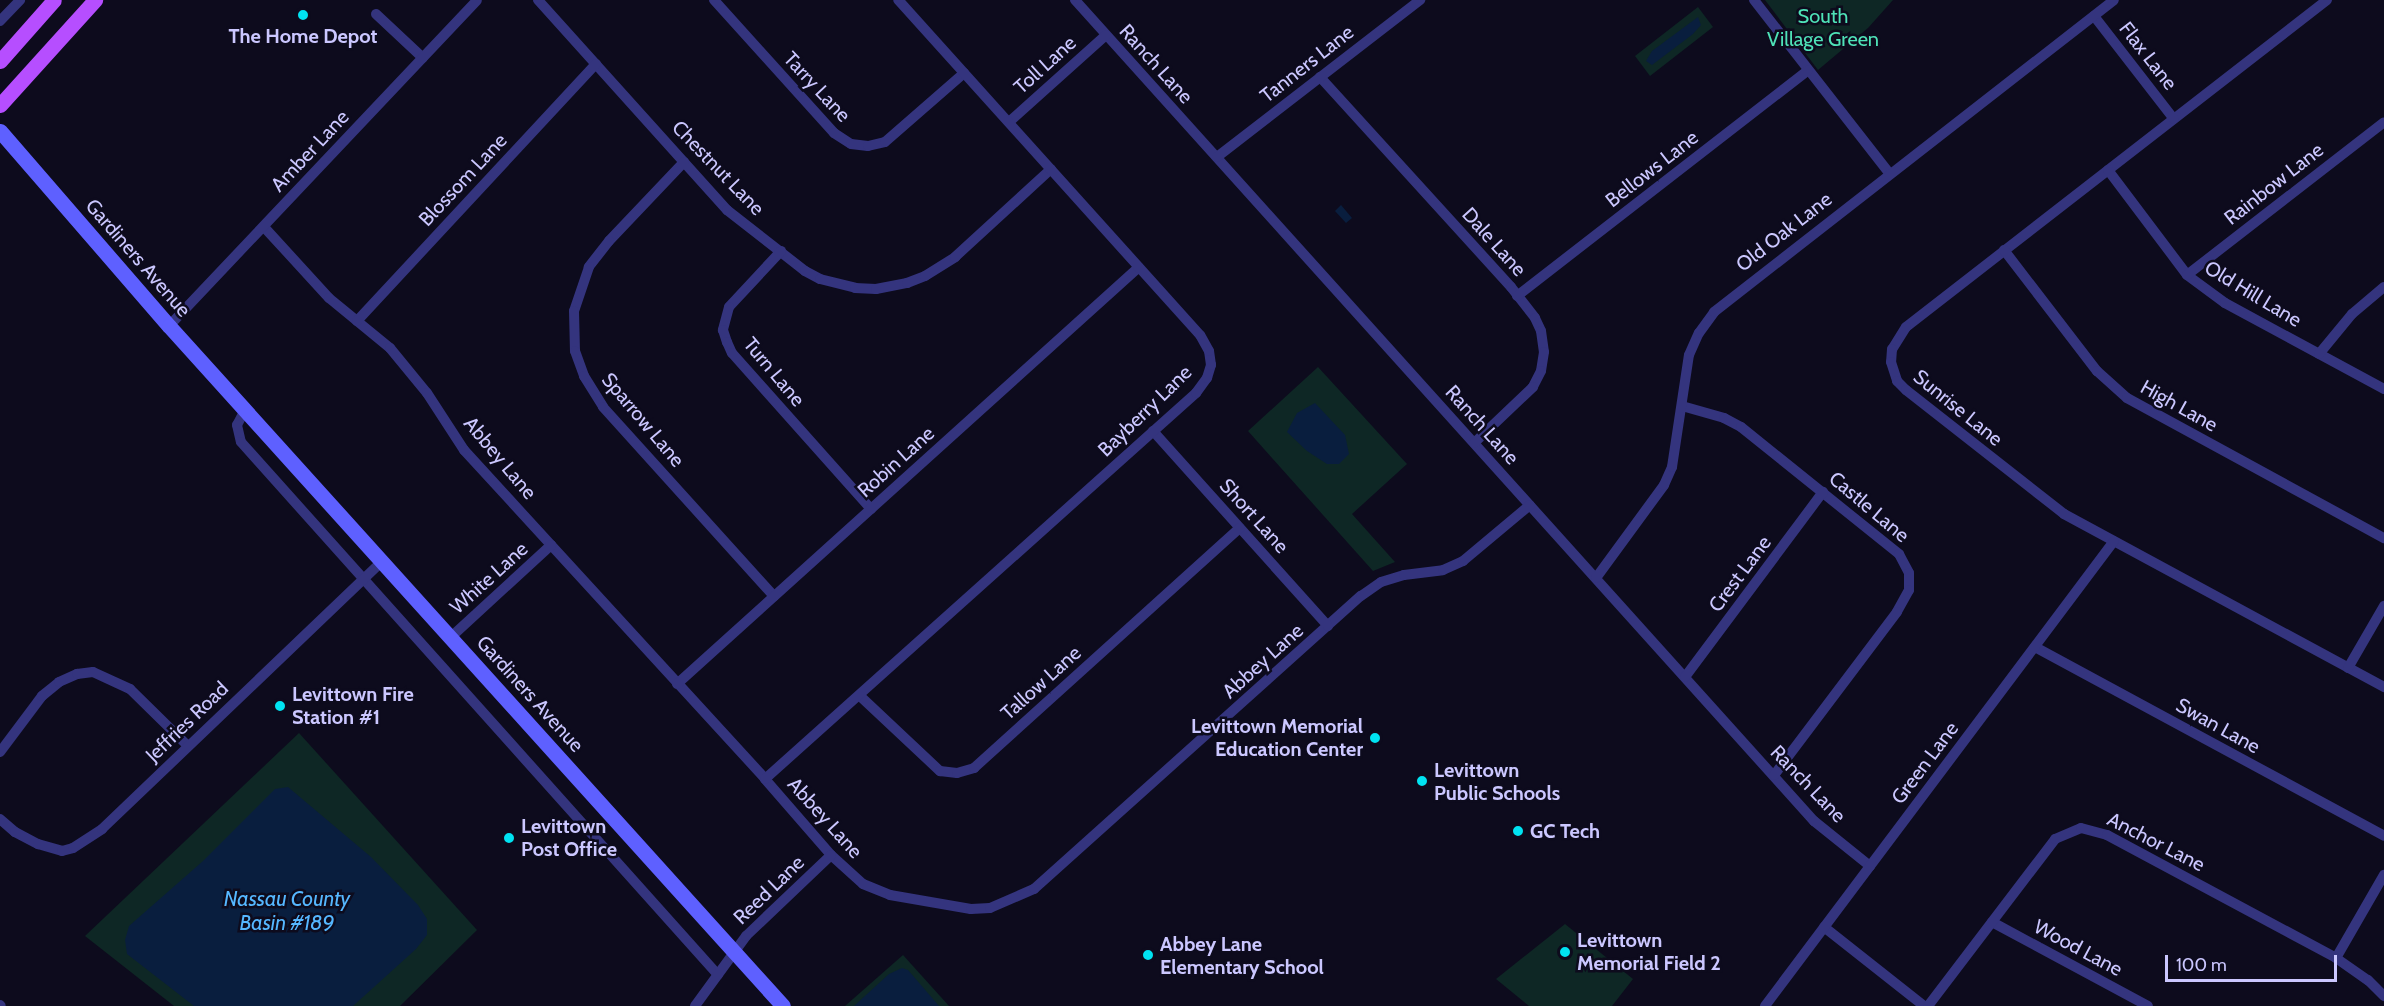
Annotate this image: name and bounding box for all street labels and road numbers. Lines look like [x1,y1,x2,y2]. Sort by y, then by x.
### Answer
street label: Flax Lane [2114,17,2182,95]
street label: Ranch Lane [1114,19,1198,109]
street label: Tanners Lane [1256,20,1358,108]
street label: Toll Lane [1009,31,1081,99]
street label: Tarry Lane [778,47,856,127]
street label: Amber Lane [266,105,354,197]
street label: Chestnut Lane [667,116,769,220]
street label: Bellows Lane [1601,125,1703,213]
street label: Blossom Lane [414,129,512,231]
street label: Rainbow Lane [2220,138,2328,230]
street label: Old Oak Lane [1731,187,1837,277]
street label: Gardiners Avenue [80,194,196,322]
street label: Dale Lane [1457,203,1531,281]
street label: Old Hill Lane [2200,256,2306,332]
street label: Turn Lane [738,333,810,411]
street label: Bayberry Lane [1093,360,1197,462]
street label: Sunrise Lane [1909,365,2007,451]
street label: Sparrow Lane [597,368,689,472]
street label: High Lane [2136,375,2222,437]
street label: Ranch Lane [1440,380,1524,470]
street label: Abbey Lane [459,412,541,504]
street label: Robin Lane [853,421,939,503]
street label: Castle Lane [1824,467,1914,547]
street label: Short Lane [1214,474,1294,558]
street label: Crest Lane [1704,531,1776,617]
street label: White Lane [445,537,533,619]
street label: Abbey Lane [1218,619,1308,703]
street label: Gardiners Avenue [471,631,589,757]
street label: Tallow Lane [996,641,1086,725]
street label: Jeffries Road [141,677,233,767]
street label: Swan Lane [2172,693,2264,759]
street label: Green Lane [1886,717,1964,809]
street label: Ranch Lane [1765,740,1851,828]
street label: Abbey Lane [783,773,867,863]
street label: Anchor Lane [2103,807,2209,877]
street label: Reed Lane [729,851,809,929]
street label: Wood Lane [2030,915,2126,981]

